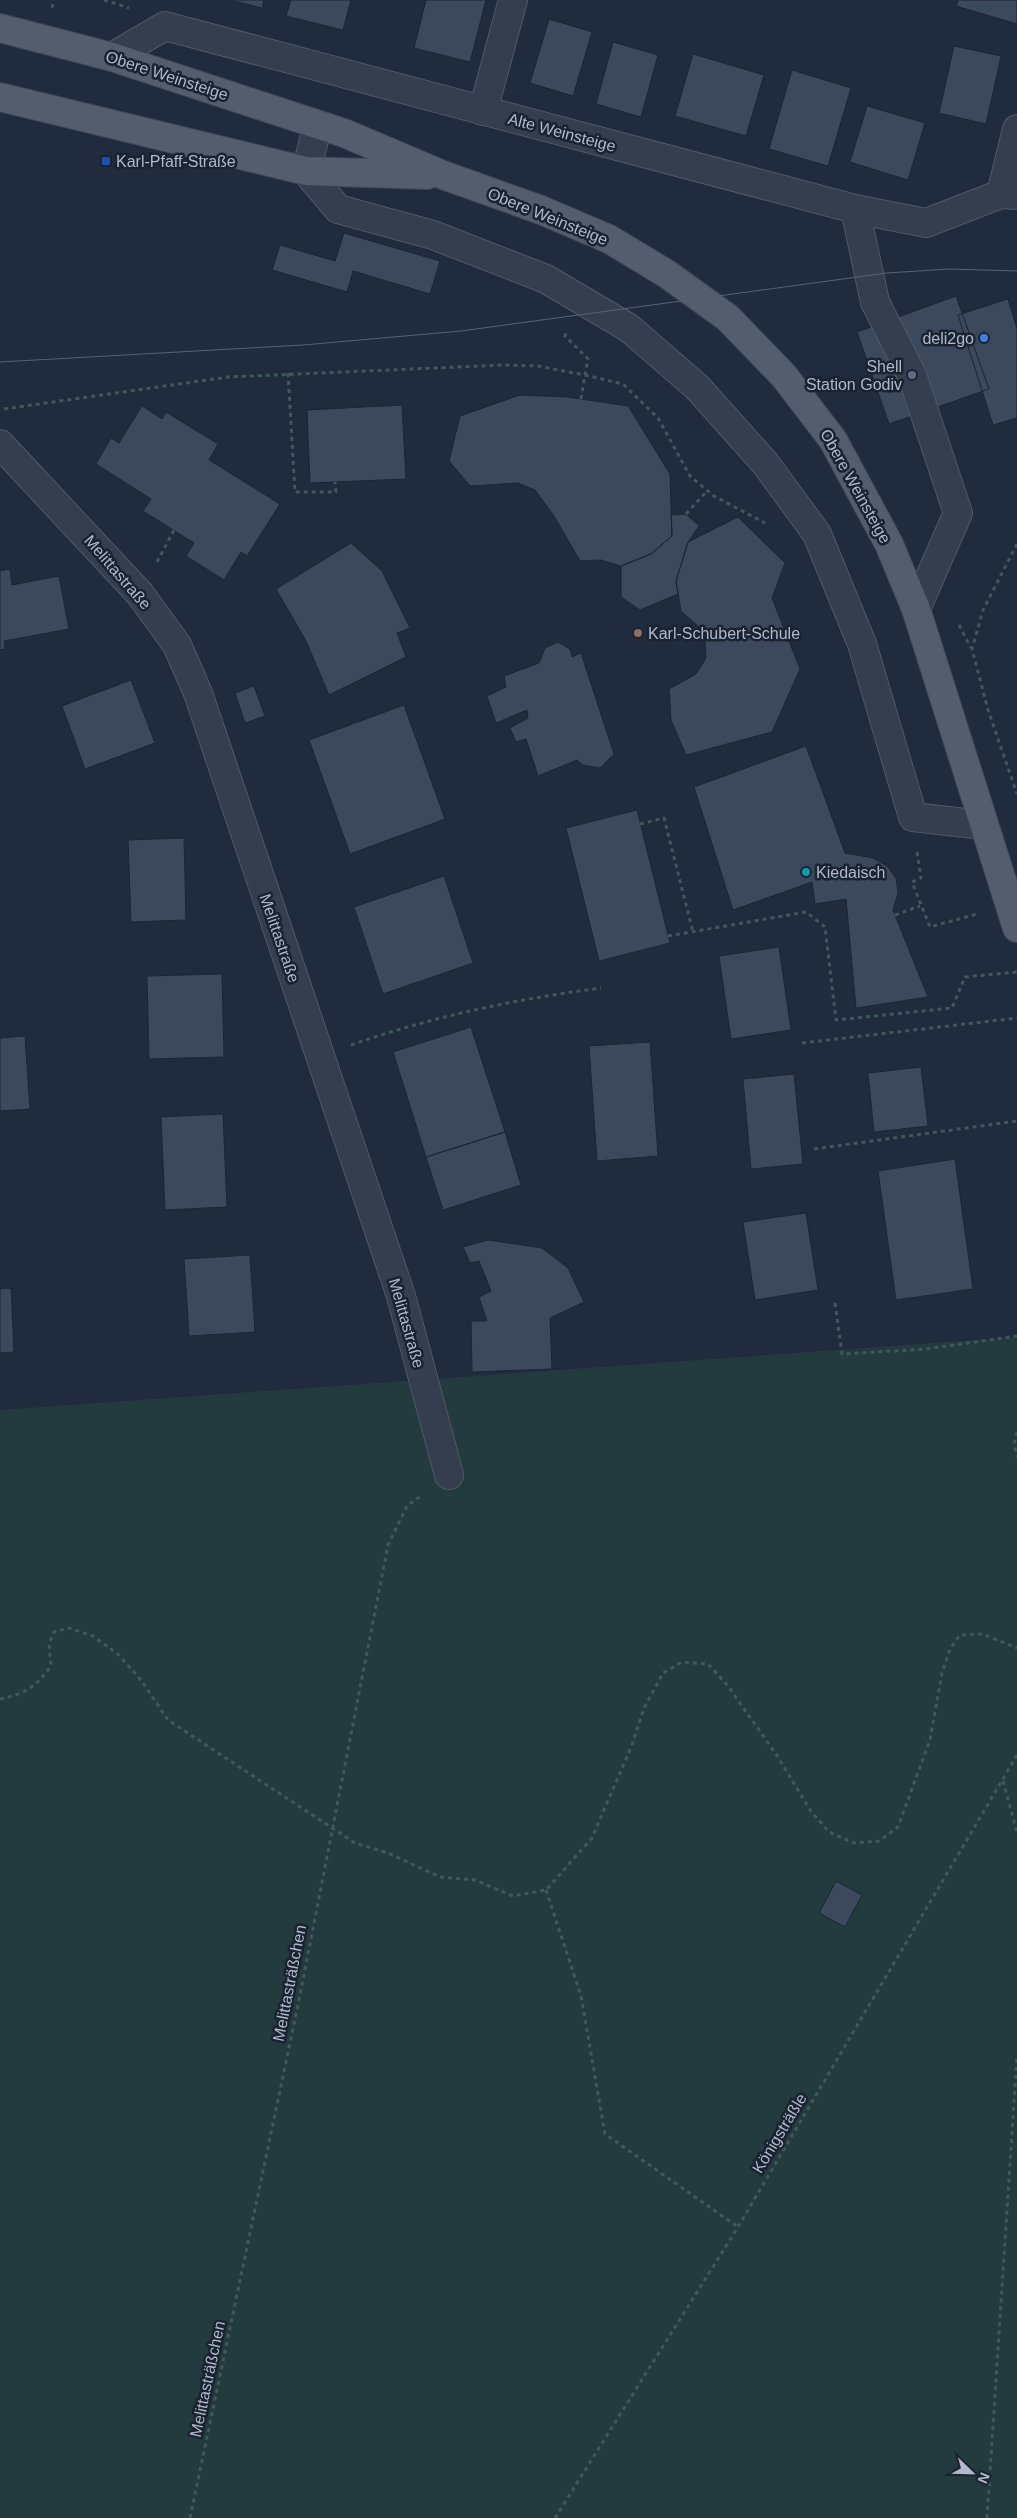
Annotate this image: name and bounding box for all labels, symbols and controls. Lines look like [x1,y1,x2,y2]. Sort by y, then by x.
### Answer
street label: Obere Weinsteige [103,48,230,103]
street label: Alte Weinsteige [506,110,618,155]
place label: Karl-Pfaff-Straße [116,153,236,170]
marker: Karl-Pfaff-Straße [100,155,112,167]
street label: Obere Weinsteige [485,185,610,248]
place label: deli2go [922,330,974,347]
marker: deli2go [978,332,990,344]
place label: Shell Station Godiv [806,358,902,393]
marker: Shell Station Godiv [906,369,918,381]
street label: Obere Weinsteige [817,426,894,546]
street label: Melittastraße [81,532,154,613]
place label: Karl-Schubert-Schule [648,625,800,642]
marker: Karl-Schubert-Schule [632,627,644,639]
place label: Kiedaisch [816,864,885,881]
marker: Kiedaisch [800,866,812,878]
street label: Melittastraße [256,892,303,985]
street label: Melittastraße [386,1276,427,1370]
street label: Melittasträßchen [270,1923,309,2043]
street label: Königsträßle [749,2090,810,2176]
street label: Melittasträßchen [187,2319,228,2439]
north arrow [947,2448,997,2498]
text: N [975,2470,993,2486]

